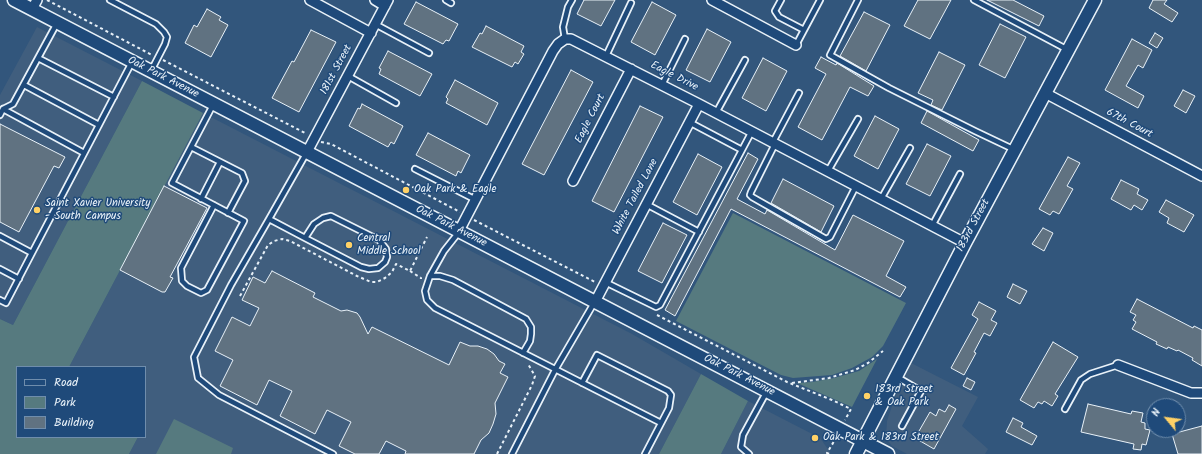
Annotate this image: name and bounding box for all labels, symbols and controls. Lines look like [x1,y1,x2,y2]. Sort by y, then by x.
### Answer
street label: 181st Street [318,43,356,97]
street label: Oak Park Avenue [125,54,201,102]
street label: Eagle Drive [648,59,700,95]
street label: Eagle Court [573,92,609,146]
street label: 67th Court [1104,106,1154,142]
street label: White Tailed Lane [610,157,662,237]
place label: Oak Park & Eagle [414,183,496,197]
marker: Oak Park & Eagle [401,185,411,195]
place label: Saint Xavier University - South Campus [45,197,150,223]
street label: 183rd Street [955,197,993,255]
street label: Oak Park Avenue [413,203,489,251]
marker: Saint Xavier University - South Campus [32,205,42,215]
place label: Central Middle School [357,232,421,258]
marker: Central Middle School [344,240,354,250]
street label: Oak Park Avenue [701,352,777,400]
legend [16,366,146,438]
text: Road [54,373,78,392]
place label: 183rd Street & Oak Park [875,383,933,409]
marker: 183rd Street & Oak Park [862,391,872,401]
text: Park [54,393,76,412]
north arrow [1146,398,1186,438]
text: N [1147,405,1166,420]
text: Building [54,413,94,432]
place label: Oak Park & 183rd Street [823,431,939,445]
marker: Oak Park & 183rd Street [810,433,820,443]

